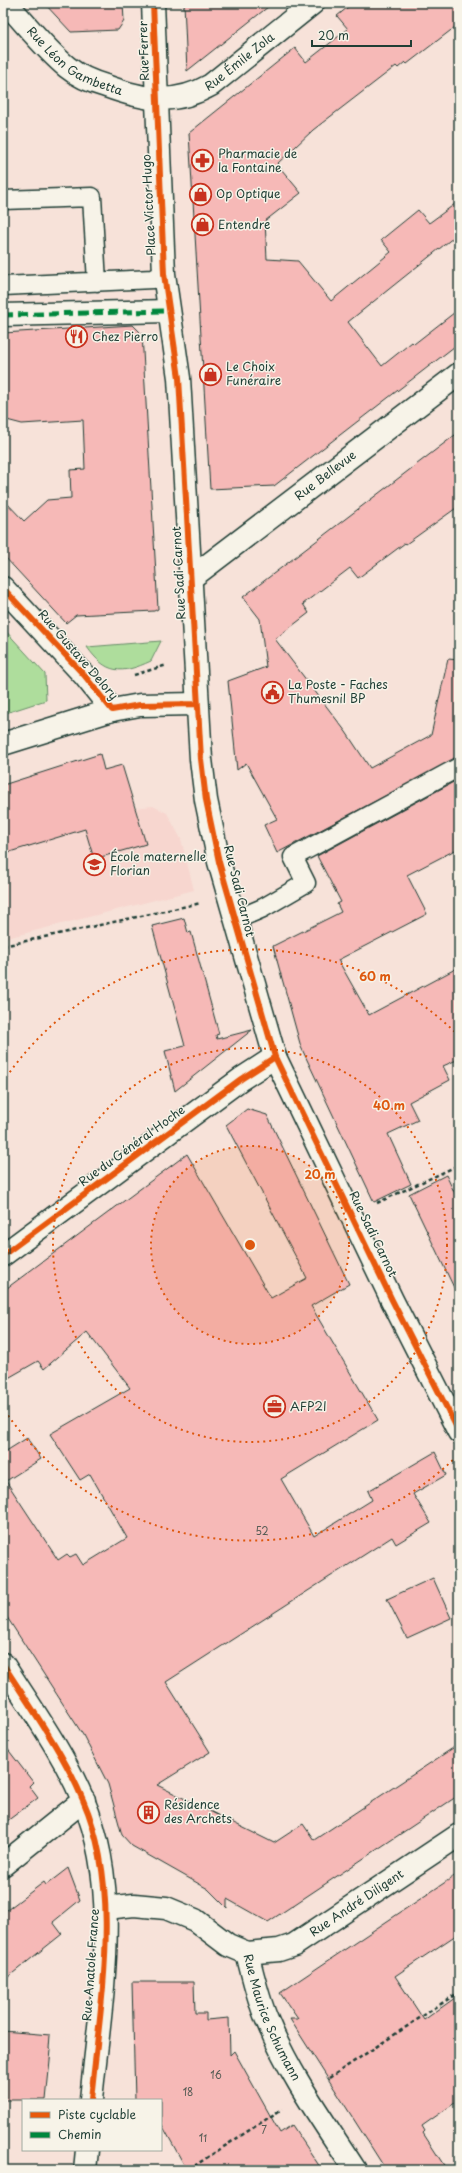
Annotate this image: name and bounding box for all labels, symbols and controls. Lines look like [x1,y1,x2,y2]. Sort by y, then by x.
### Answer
street label: Rue Ferrer [133,20,153,81]
street label: Rue Léon Gambetta [23,22,126,99]
scale bar [312,22,411,48]
text: 20 m [318,26,349,44]
street label: Rue Émile Zola [201,27,278,95]
place label: Pharmacie de la Fontaine [218,144,298,176]
pharmacy icon: Pharmacie de la Fontaine [189,148,215,174]
street label: Place Victor Hugo [136,154,160,256]
shop icon: Op Optique [188,181,214,207]
place label: Op Optique [216,184,281,202]
shop icon: Entendre [189,212,215,238]
place label: Entendre [218,215,270,233]
restaurant icon: Chez Pierro [63,324,89,350]
place label: Chez Pierro [92,327,158,345]
place label: Le Choix Funéraire [226,357,281,389]
shop icon: Le Choix Funéraire [197,361,223,387]
street label: Rue Bellevue [290,446,359,504]
street label: Rue Sadi Carnot [167,526,189,620]
street label: Rue Gustave Delory [34,605,123,703]
place label: La Poste - Faches Thumesnil BP [288,675,388,707]
public building icon: La Poste - Faches Thumesnil BP [259,679,285,705]
street label: Rue Sadi Carnot [220,843,260,938]
place label: École maternelle Florian [110,847,207,879]
school or university icon: École maternelle Florian [82,851,108,877]
text: 60 m [359,967,391,985]
text: 40 m [373,1096,405,1114]
street label: Rue du Général Hoche [75,1100,188,1190]
text: 20 m [304,1165,336,1183]
street label: Rue Sadi Carnot [345,1188,403,1280]
centre of rings [243,1238,257,1252]
office icon: AFP2I [261,1394,287,1420]
place label: AFP2I [290,1397,327,1415]
house number: 52 [255,1523,269,1538]
place label: Résidence des Archets [164,1795,232,1827]
building icon: Résidence des Archets [135,1799,161,1825]
street label: Rue André Diligent [305,1864,407,1940]
street label: Rue Anatole France [77,1908,103,2022]
street label: Rue Maurice Schumann [240,1952,306,2084]
house number: 16 [210,2067,222,2082]
house number: 18 [183,2084,193,2099]
legend [22,2099,162,2151]
text: Piste cyclable [58,2105,136,2123]
house number: 7 [261,2122,267,2137]
text: Chemin [58,2125,102,2143]
house number: 11 [199,2130,207,2145]

